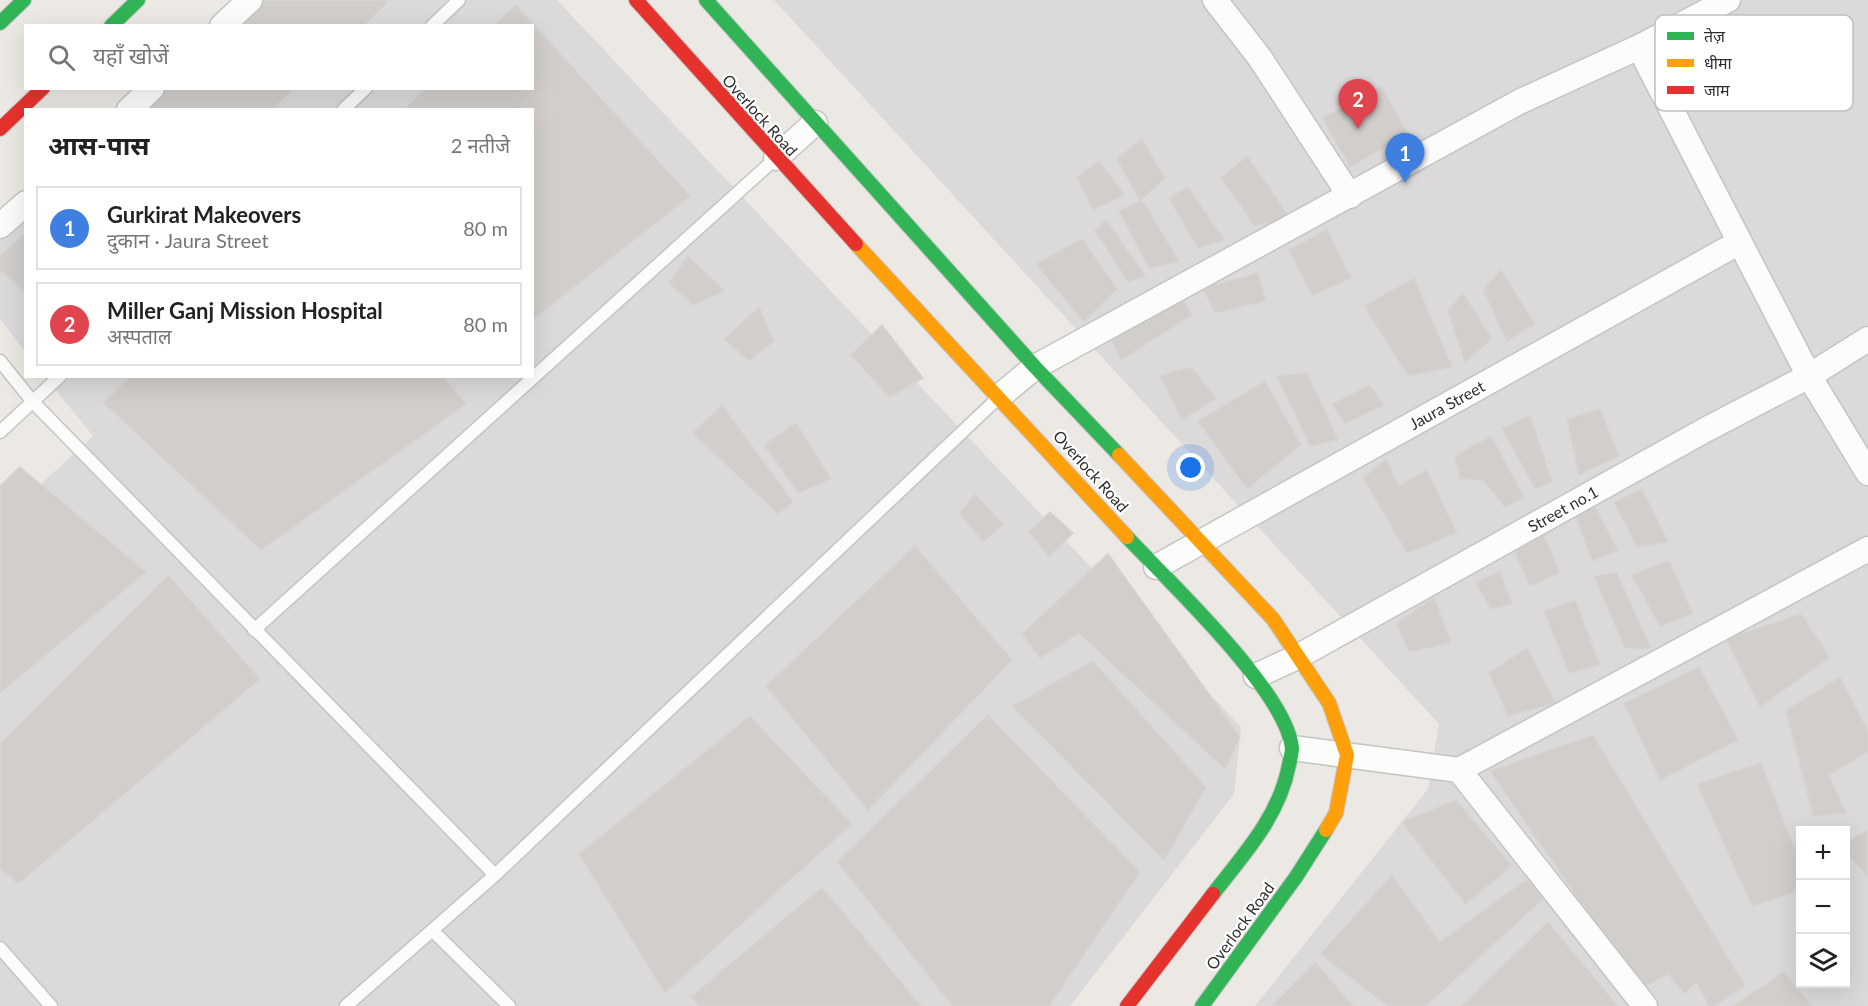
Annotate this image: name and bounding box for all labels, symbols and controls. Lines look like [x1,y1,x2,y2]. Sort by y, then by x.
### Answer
legend [1655,15,1853,111]
search box [24,24,534,90]
text: तेज़ [1704,26,1726,45]
icon: search [45,41,78,74]
text: यहाँ खोजें [93,42,169,69]
text: धीमा [1704,53,1733,72]
street label: Overlock Road [719,70,802,159]
pin: 2 [1338,80,1378,129]
text: जाम [1704,80,1730,99]
text: आस-पास [48,129,150,161]
text: 2 नतीजे [451,133,510,157]
pin: 1 [1386,134,1424,183]
text: Gurkirat Makeovers [107,201,301,228]
text: 1 [64,216,75,240]
text: 80 m [463,216,508,240]
text: दुकान · Jaura Street [107,228,269,252]
text: Miller Ganj Mission Hospital [107,297,383,324]
text: 2 [64,312,75,336]
text: 80 m [463,312,508,336]
text: अस्पताल [107,324,172,348]
street label: Jaura Street [1406,376,1488,433]
street label: Overlock Road [1050,426,1133,515]
your location [1176,453,1205,482]
street label: Street no.1 [1524,482,1601,536]
map controls [1796,826,1850,988]
button: + [1796,826,1850,880]
street label: Overlock Road [1202,878,1278,973]
button: − [1796,880,1850,934]
button: layers [1796,934,1850,988]

